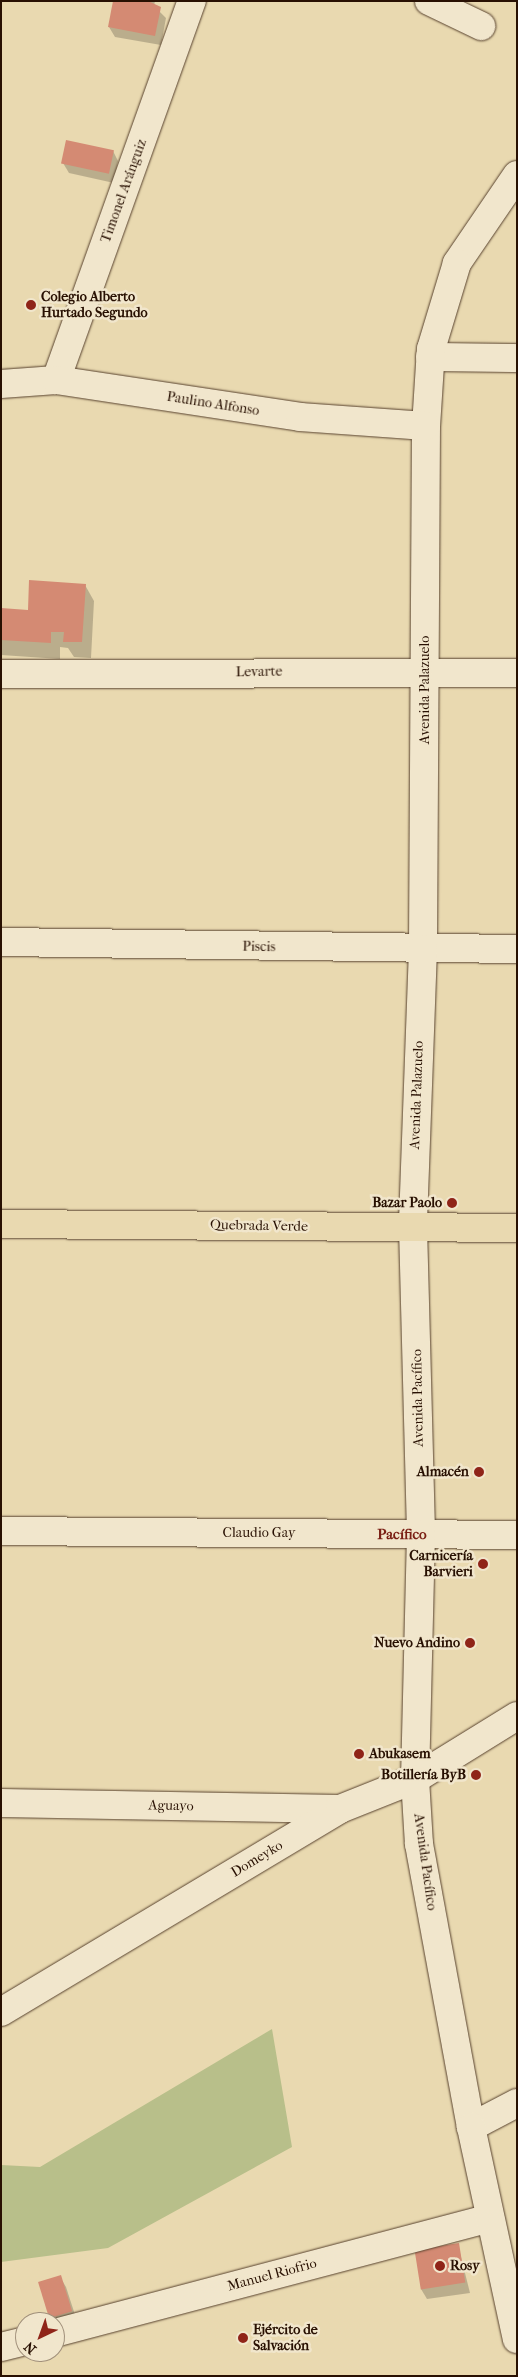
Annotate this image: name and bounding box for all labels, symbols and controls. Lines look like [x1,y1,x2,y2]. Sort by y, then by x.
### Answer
street label: Timonel Aránguiz [97,137,151,245]
place label: Colegio Alberto Hurtado Segundo [41,289,148,322]
marker: Colegio Alberto Hurtado Segundo [25,299,37,311]
street label: Paulino Alfonso [165,388,261,420]
street label: Avenida Palazuelo [417,636,433,744]
street label: Levarte [236,663,282,681]
street label: Piscis [242,938,276,956]
street label: Avenida Palazuelo [407,1040,427,1150]
place label: Bazar Paolo [372,1195,442,1211]
marker: Bazar Paolo [446,1197,458,1209]
street label: Quebrada Verde [210,1217,308,1235]
street label: Avenida Pacífico [409,1349,427,1447]
place label: Almacén [417,1464,469,1480]
marker: Almacén [473,1466,485,1478]
street label: Claudio Gay [223,1525,295,1541]
district label: Pacífico [377,1526,427,1544]
place label: Carnicería Barvieri [409,1548,473,1580]
marker: Carnicería Barvieri [477,1558,489,1570]
place label: Nuevo Andino [374,1635,460,1651]
marker: Nuevo Andino [464,1637,476,1649]
place label: Abukasem [369,1746,431,1762]
marker: Abukasem [353,1748,365,1760]
place label: Botillería ByB [381,1767,466,1783]
marker: Botillería ByB [470,1769,482,1781]
street label: Aguayo [148,1797,194,1815]
street label: Avenida Pacífico [410,1812,440,1912]
street label: Domeyko [228,1837,286,1881]
street label: Manuel Riofrio [226,2255,318,2295]
place label: Rosy [450,2258,480,2274]
marker: Rosy [434,2260,446,2272]
north arrow [15,2312,65,2362]
place label: Ejército de Salvación [253,2322,318,2354]
marker: Ejército de Salvación [237,2332,249,2344]
text: N [21,2338,40,2358]

